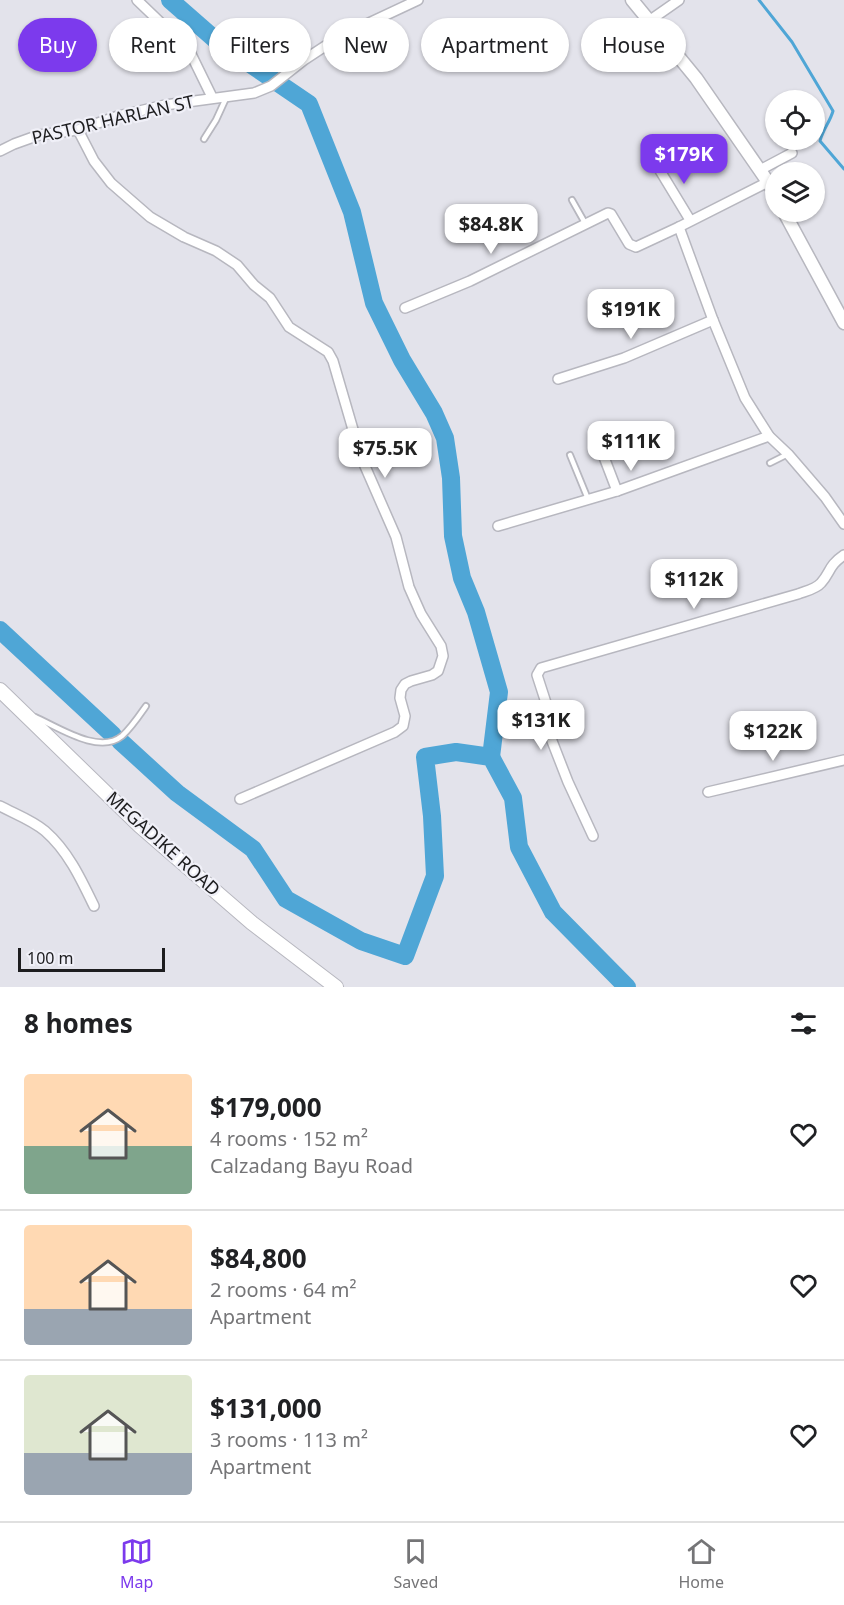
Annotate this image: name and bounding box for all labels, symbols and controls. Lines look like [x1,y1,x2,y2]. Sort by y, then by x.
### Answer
chip: Buy [18,18,97,72]
chip: Rent [109,18,197,72]
chip: Filters [209,18,311,72]
chip: New [323,18,409,72]
chip: Apartment [421,18,569,72]
chip: House [581,18,686,72]
street label: PASTOR HARLAN ST [29,89,196,149]
map controls [765,90,825,222]
button: locate [765,90,825,150]
pin: $179K [642,134,726,185]
text: $179K [654,140,714,167]
button: layers [765,162,825,222]
pin: $84.8K [442,204,540,255]
text: $84.8K [459,210,523,237]
pin: $191K [589,289,673,340]
text: $191K [601,295,661,322]
pin: $111K [589,421,673,472]
text: $111K [601,427,661,454]
pin: $75.5K [336,428,434,479]
text: $75.5K [353,434,417,461]
pin: $112K [652,559,736,610]
text: $112K [664,565,724,592]
pin: $131K [499,700,583,751]
text: $131K [511,706,571,733]
pin: $122K [731,711,815,762]
text: $122K [743,717,803,744]
street label: MEGADIKE ROAD [102,786,226,901]
scale bar [18,945,165,972]
text: 100 m [27,947,74,969]
text: 8 homes [24,1005,133,1041]
icon: filters [787,1007,820,1040]
text: $179,000 [210,1089,322,1125]
icon: home [72,1098,144,1170]
icon: heart [787,1118,820,1151]
text: 4 rooms · 152 m² [210,1125,368,1152]
text: Calzadang Bayu Road [210,1152,413,1179]
text: $84,800 [210,1240,307,1276]
icon: home [72,1249,144,1321]
icon: heart [787,1269,820,1302]
text: 2 rooms · 64 m² [210,1276,357,1303]
text: Apartment [210,1303,311,1330]
text: $131,000 [210,1390,322,1426]
icon: home [72,1399,144,1471]
icon: heart [787,1419,820,1452]
text: 3 rooms · 113 m² [210,1426,368,1453]
text: Apartment [210,1453,311,1480]
tab: Map [120,1535,153,1593]
tab: Saved [394,1535,438,1593]
tab: Home [678,1535,724,1593]

